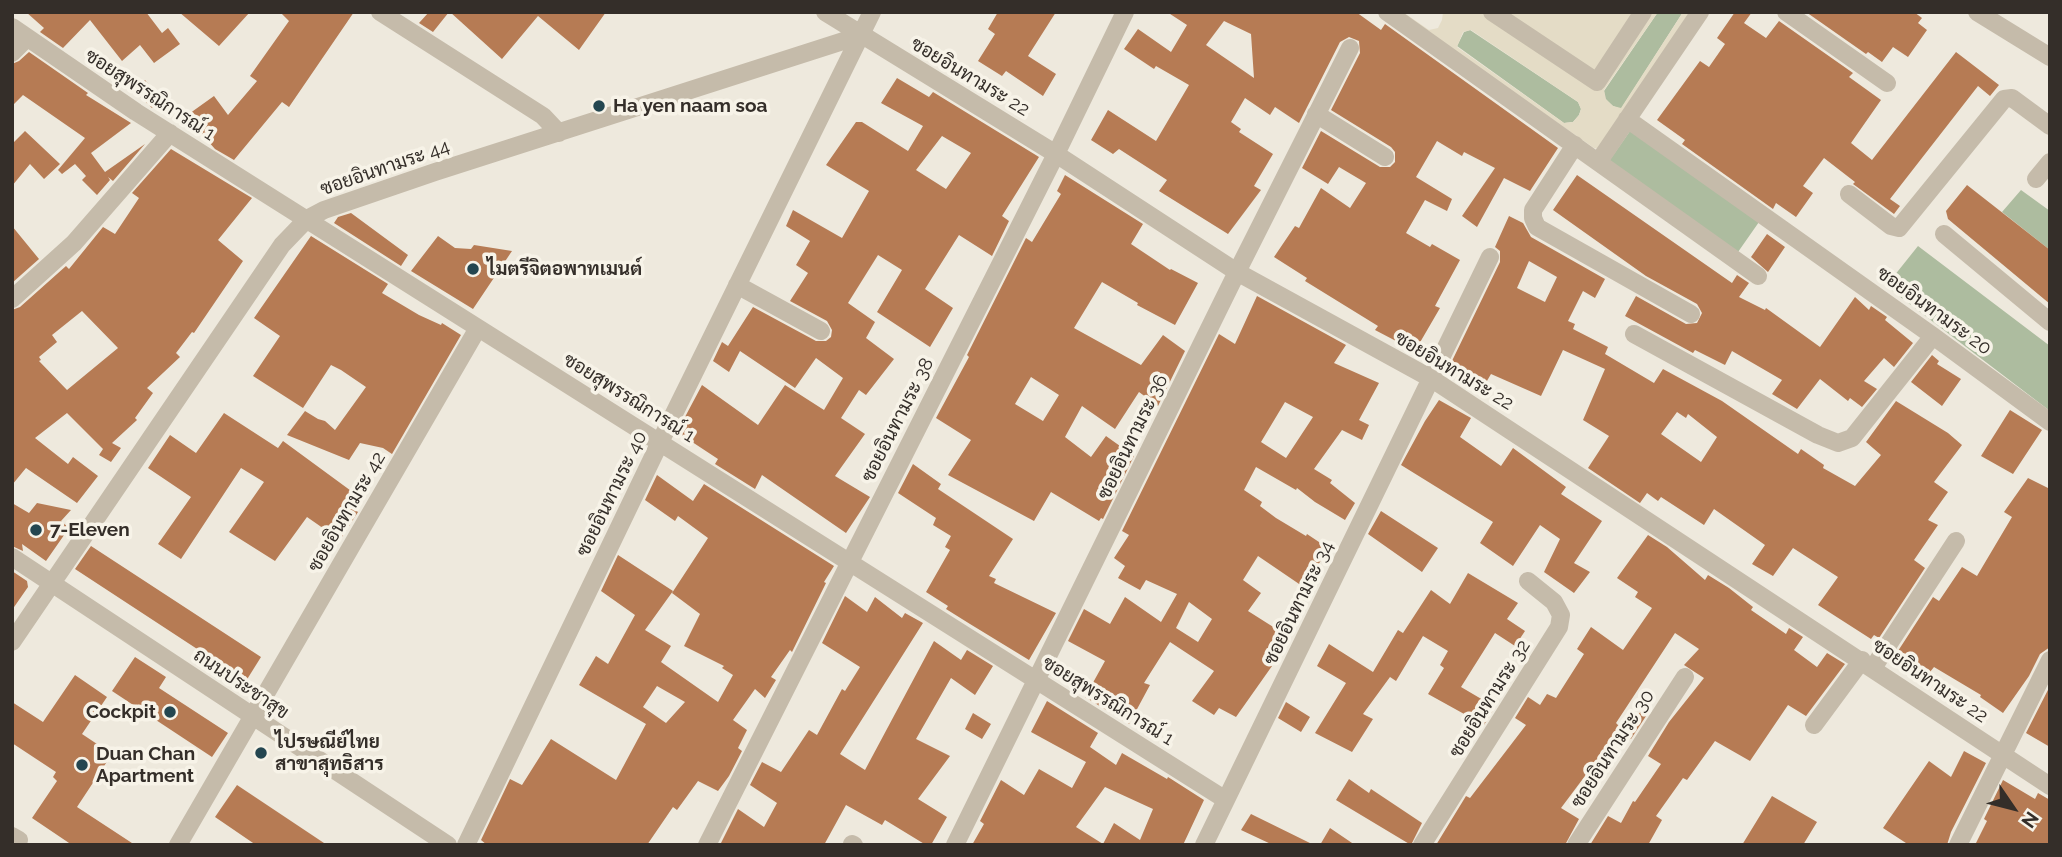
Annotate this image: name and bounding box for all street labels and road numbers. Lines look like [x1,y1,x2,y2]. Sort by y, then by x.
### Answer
street label: ซอยอินทามระ 22 [907,33,1033,121]
street label: ซอยสุพรรณิการณ์ 1 [81,44,219,146]
street label: ซอยอินทามระ 44 [317,135,453,201]
street label: ซอยอินทามระ 20 [1872,262,1996,360]
street label: ซอยอินทามระ 22 [1391,327,1517,415]
street label: ซอยสุพรรณิการณ์ 1 [559,348,699,448]
street label: ซอยอินทามระ 38 [857,354,939,486]
street label: ซอยอินทามระ 36 [1093,371,1173,503]
street label: ซอยอินทามระ 40 [572,428,652,560]
street label: ซอยอินทามระ 42 [303,448,391,576]
street label: ซอยอินทามระ 34 [1259,537,1339,669]
street label: ซอยอินทามระ 22 [1868,634,1992,728]
street label: ซอยอินทามระ 32 [1445,636,1535,762]
street label: ถนนประชาสุข [189,644,293,724]
street label: ซอยสุพรรณิการณ์ 1 [1038,651,1178,751]
street label: ซอยอินทามระ 30 [1566,686,1660,812]

